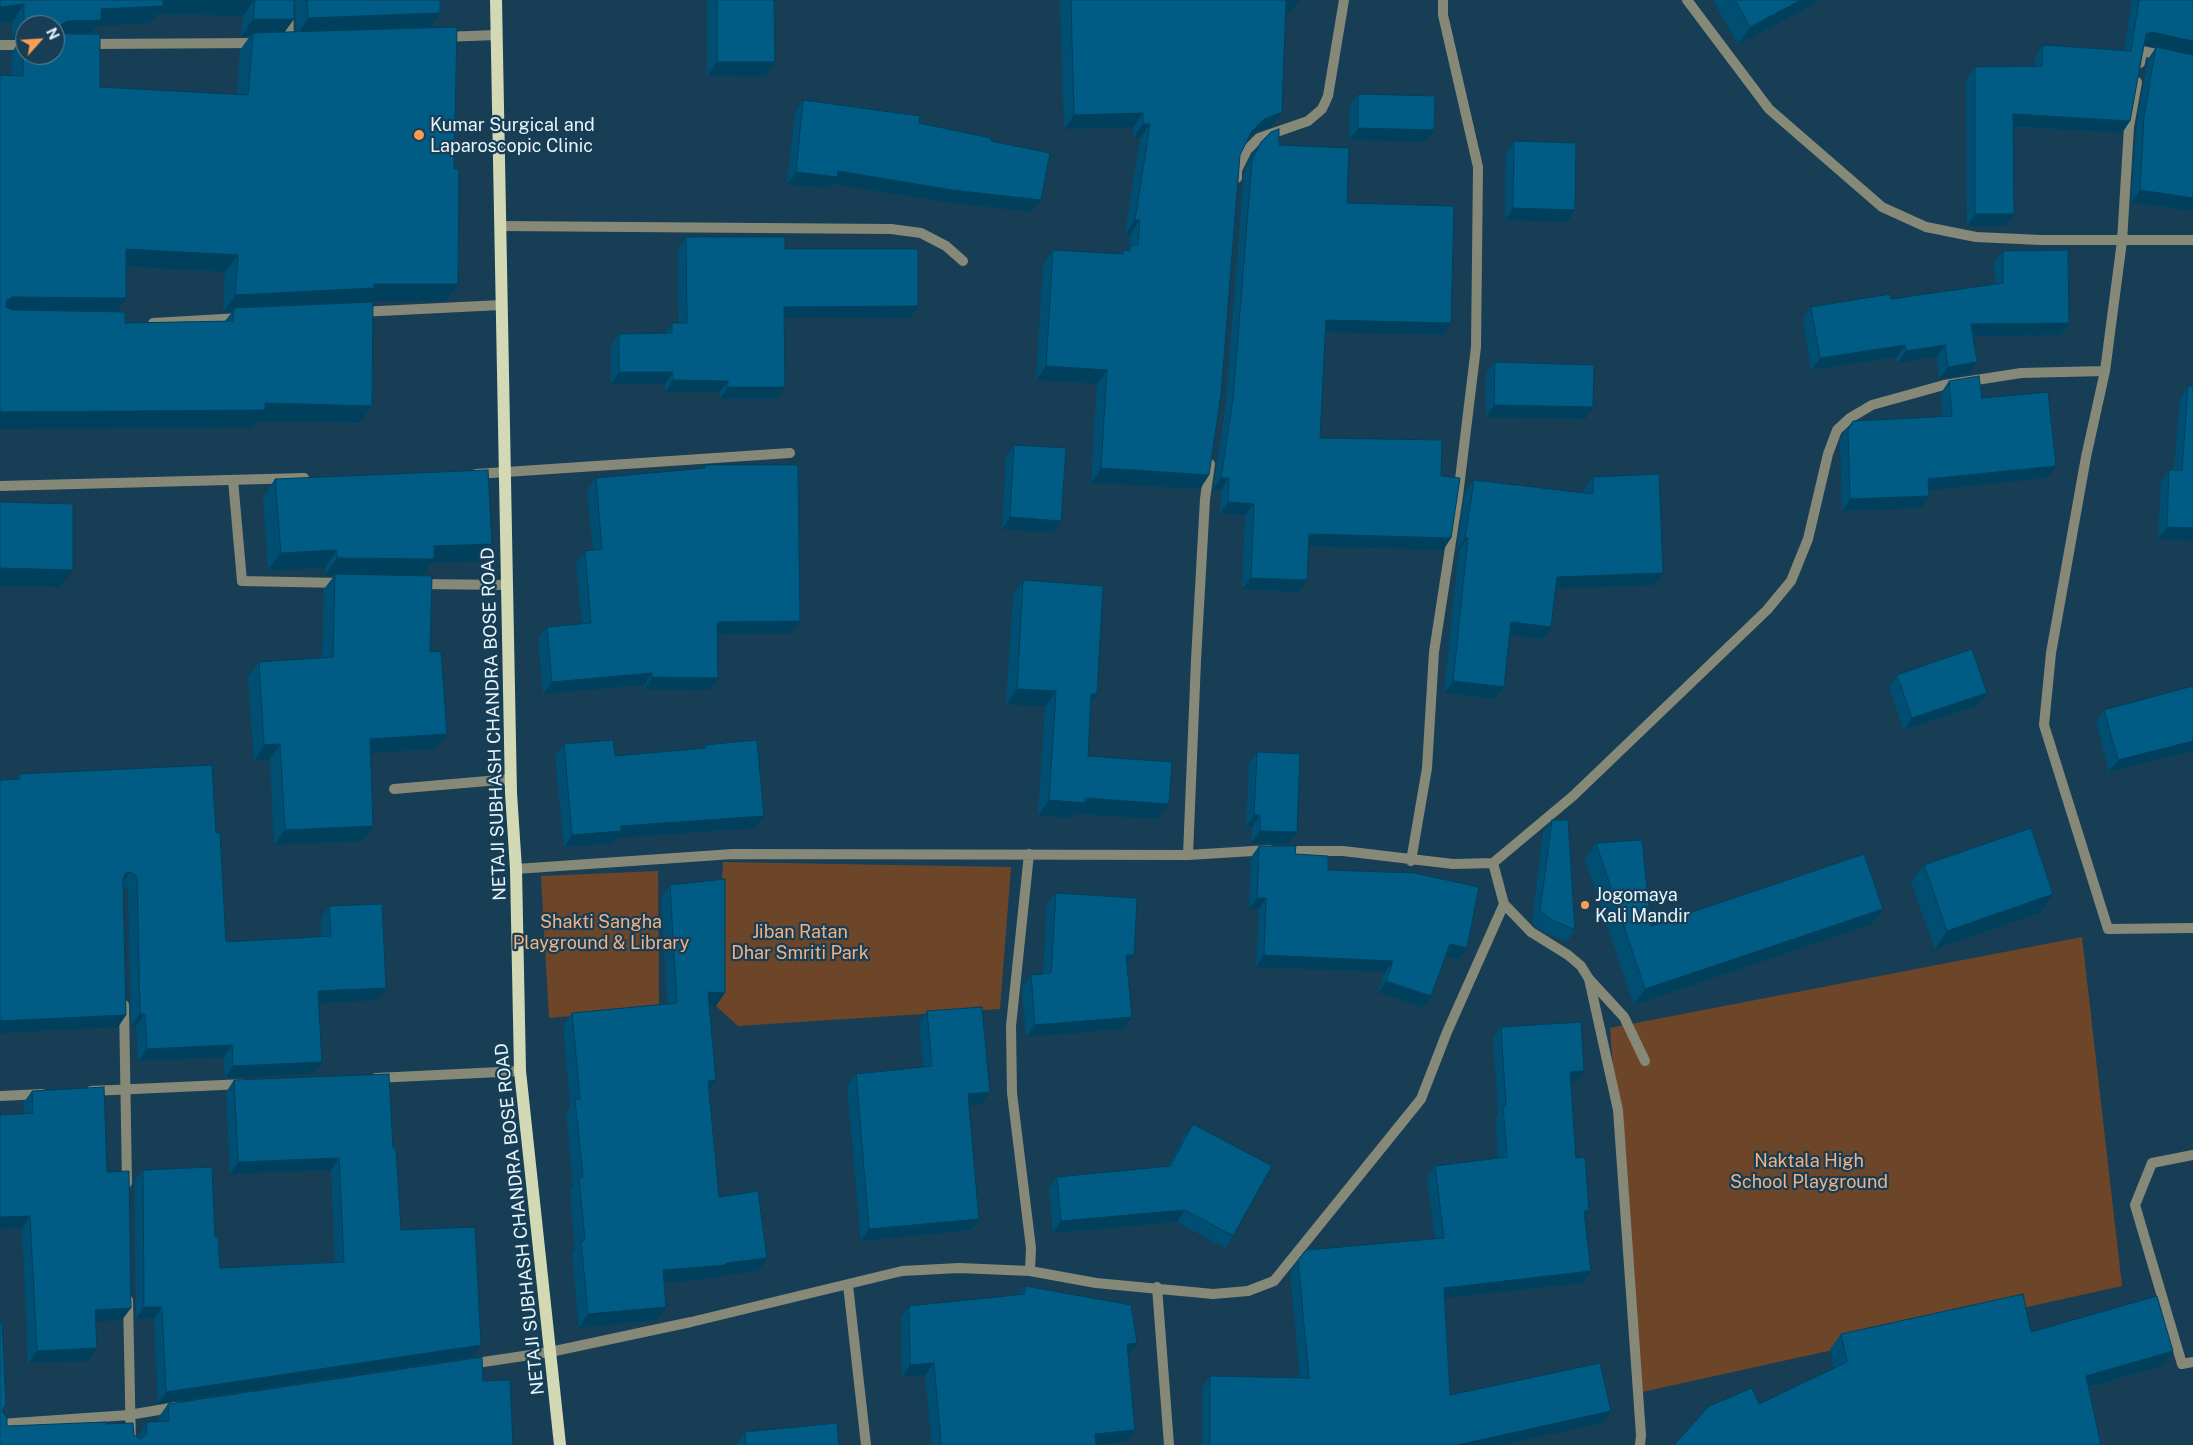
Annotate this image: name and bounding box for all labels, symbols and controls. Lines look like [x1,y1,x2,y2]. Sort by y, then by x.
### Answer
north arrow [15,15,65,65]
text: N [43,25,62,42]
place label: Kumar Surgical and Laparoscopic Clinic [430,114,595,156]
marker: Kumar Surgical and Laparoscopic Clinic [412,128,426,142]
street label: NETAJI SUBHASH CHANDRA BOSE ROAD [477,547,511,901]
place label: Jogomaya Kali Mandir [1595,884,1690,926]
marker: Jogomaya Kali Mandir [1579,899,1591,911]
park label: Shakti Sangha Playground & Library [513,911,689,954]
park label: Jiban Ratan Dhar Smriti Park [731,921,869,964]
street label: NETAJI SUBHASH CHANDRA BOSE ROAD [491,1042,549,1396]
park label: Naktala High School Playground [1730,1150,1888,1192]

